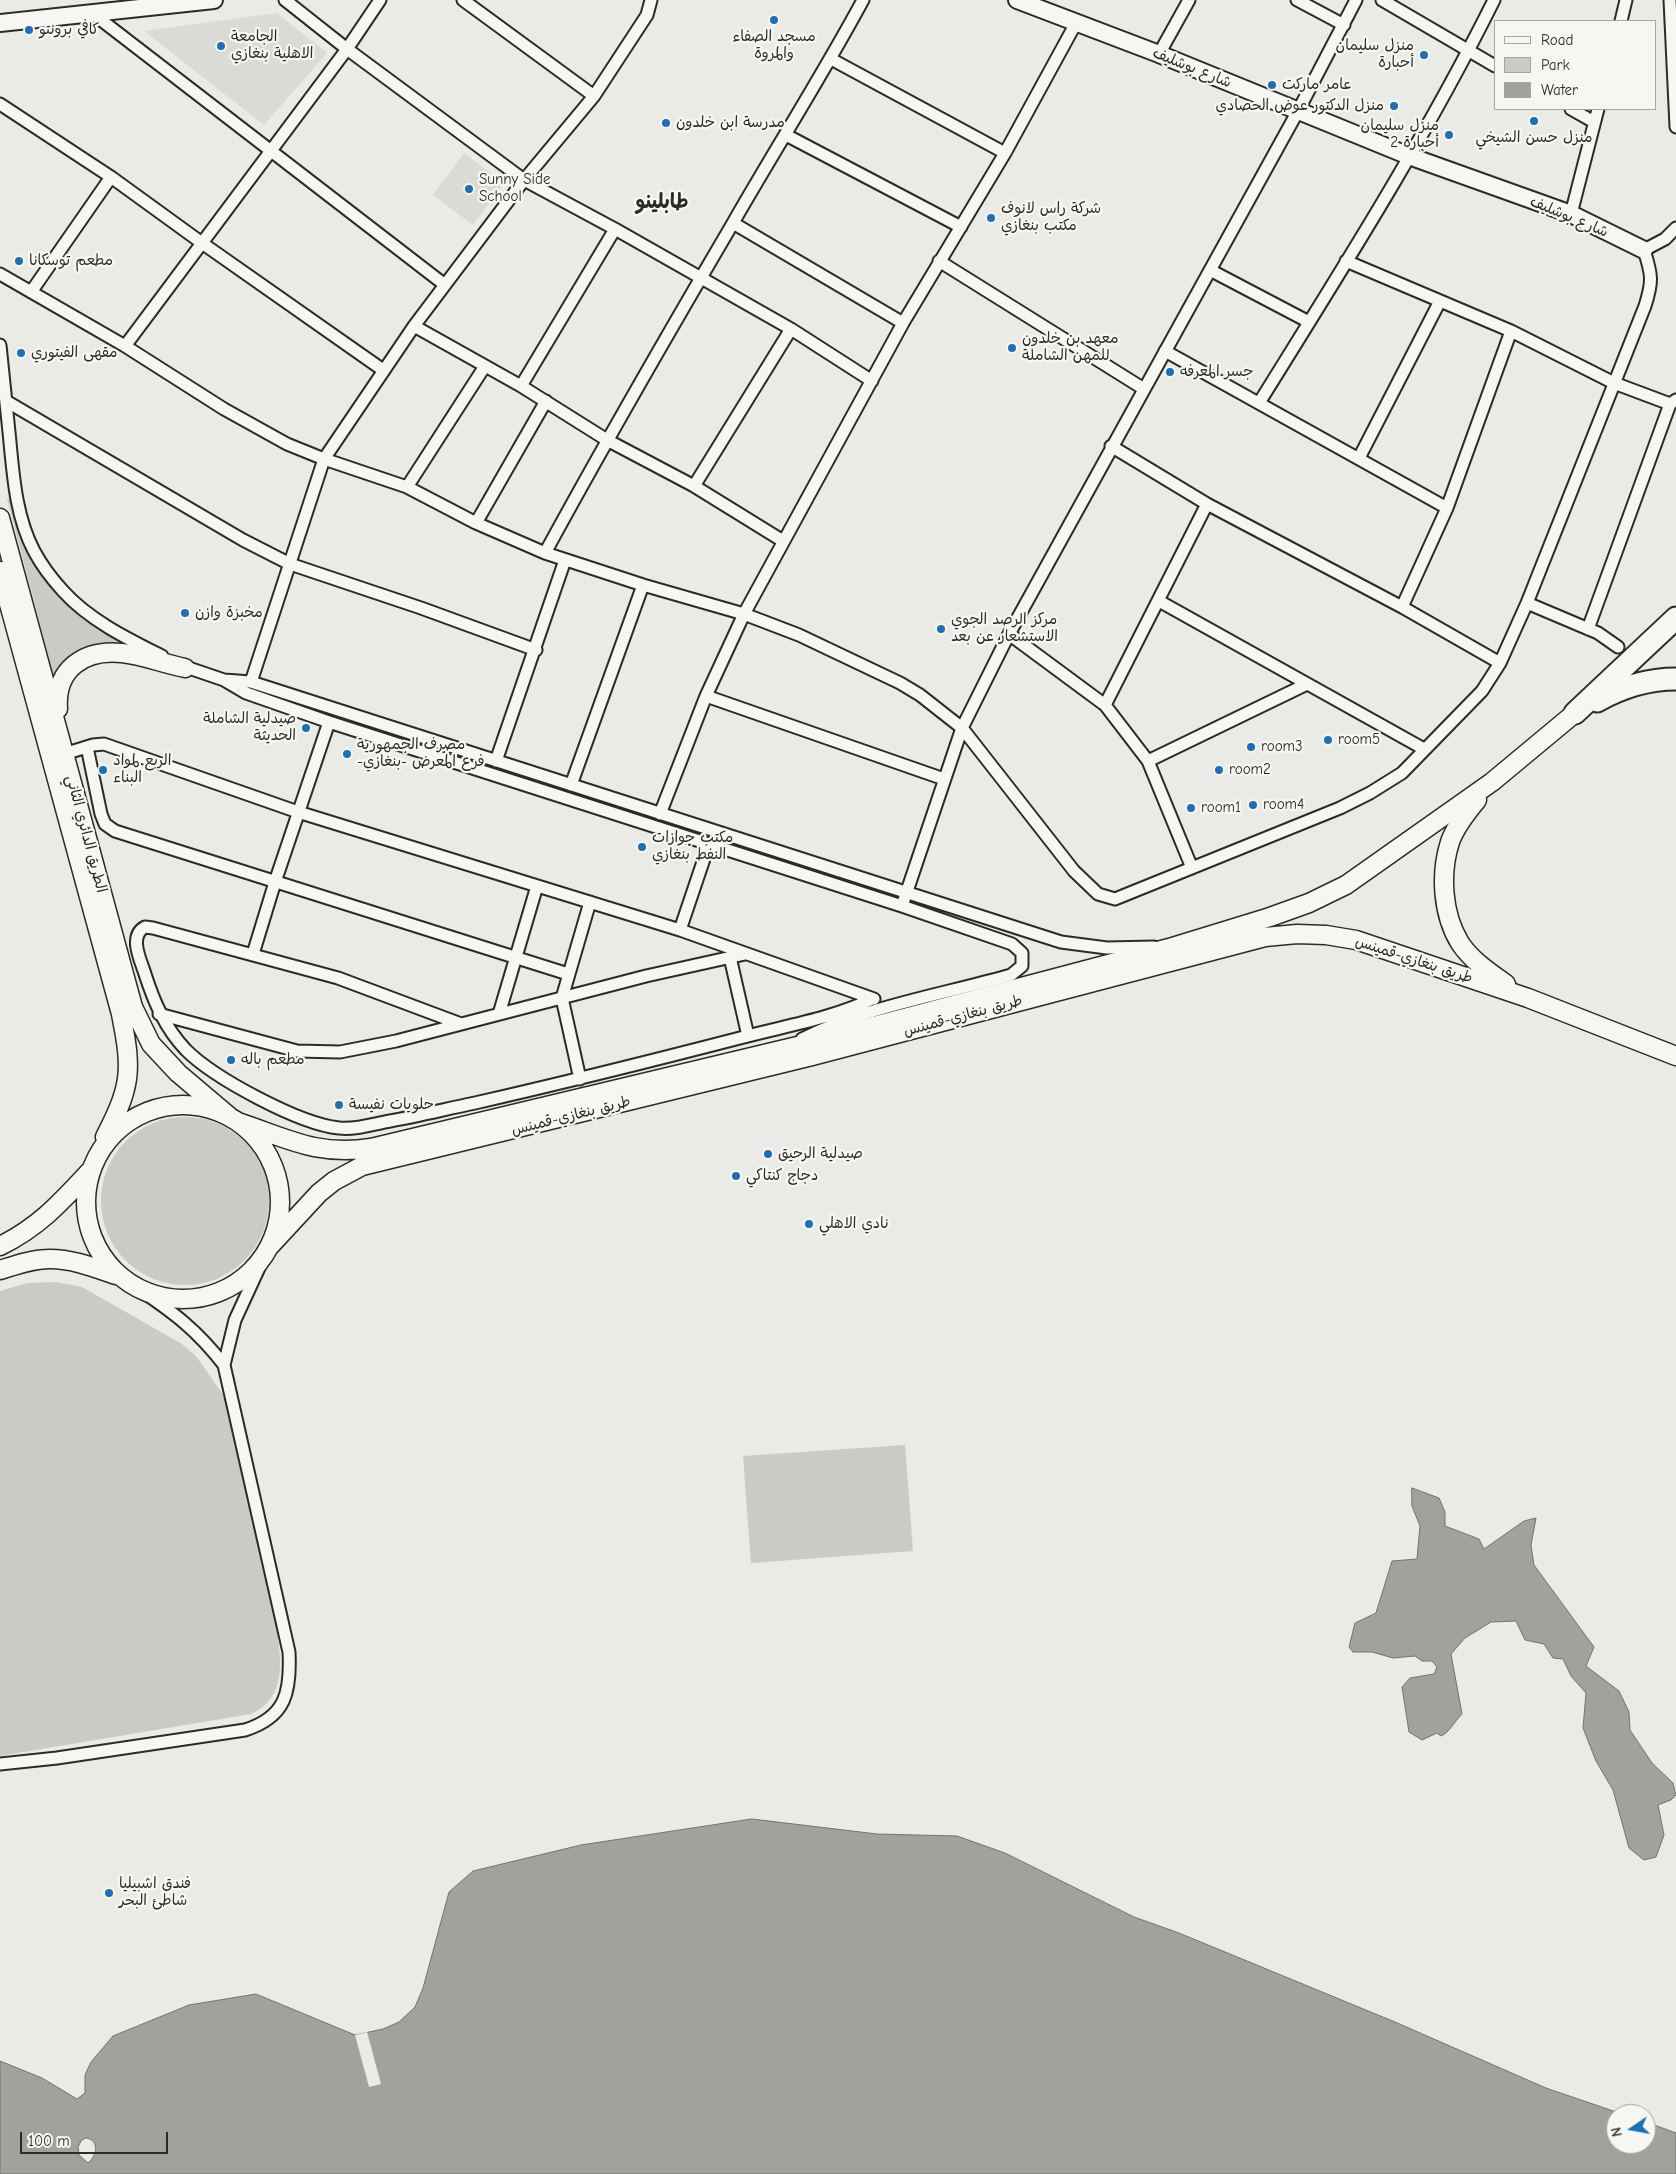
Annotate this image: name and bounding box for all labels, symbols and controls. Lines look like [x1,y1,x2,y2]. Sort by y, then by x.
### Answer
marker: مسجد الصفاء والمروة [768,14,780,26]
legend [1494,20,1656,110]
place label: كافي برونتو [39,21,99,39]
marker: كافي برونتو [23,24,35,36]
place label: الجامعة الاهلية بنغازي [231,28,313,63]
place label: مسجد الصفاء والمروة [732,28,816,63]
text: Road [1541,31,1573,49]
place label: منزل سليمان أحبارة [1336,37,1414,72]
marker: الجامعة الاهلية بنغازي [215,40,227,52]
street label: شارع بوشليف [1150,44,1234,92]
marker: منزل سليمان أحبارة [1418,49,1430,61]
text: Park [1541,56,1570,74]
place label: عامر ماركت [1282,76,1352,94]
marker: عامر ماركت [1266,79,1278,91]
text: Water [1541,81,1578,99]
place label: منزل الدكتور عوض الحصادي [1216,97,1384,115]
marker: منزل الدكتور عوض الحصادي [1388,100,1400,112]
place label: مدرسة ابن خلدون [676,114,785,132]
marker: منزل حسن الشيخي [1528,115,1540,127]
marker: مدرسة ابن خلدون [660,117,672,129]
place label: منزل سليمان أحبارة 2 [1361,117,1439,152]
marker: منزل سليمان أحبارة 2 [1443,129,1455,141]
place label: منزل حسن الشيخي [1475,129,1593,147]
place label: Sunny Side School [479,171,550,206]
marker: Sunny Side School [463,183,475,195]
district label: طابلينو [636,190,688,214]
street label: شارع بوشليف [1527,192,1611,242]
place label: شركة راس لانوف مكتب بنغازي [1001,200,1101,235]
marker: شركة راس لانوف مكتب بنغازي [985,212,997,224]
place label: مطعم توسكانا [29,252,113,270]
marker: مطعم توسكانا [13,255,25,267]
place label: معهد بن خلدون للمهن الشاملة [1022,330,1118,365]
marker: معهد بن خلدون للمهن الشاملة [1006,342,1018,354]
place label: مقهى الفيتوري [31,344,118,362]
marker: مقهى الفيتوري [15,347,27,359]
place label: جسر المعرفه [1180,363,1253,381]
marker: جسر المعرفه [1164,366,1176,378]
place label: مخبزة وازن [195,604,263,622]
marker: مخبزة وازن [179,607,191,619]
place label: مركز الرصد الجوي الاستشعار عن بعد [951,611,1058,646]
marker: مركز الرصد الجوي الاستشعار عن بعد [935,623,947,635]
place label: صيدلية الشاملة الحديثة [203,710,296,745]
marker: صيدلية الشاملة الحديثة [300,722,312,734]
place label: room5 [1338,731,1380,749]
marker: room5 [1322,734,1334,746]
place label: مصرف الجمهورية -فرع المعرض -بنغازي [357,736,485,771]
place label: room3 [1261,738,1303,756]
marker: room3 [1245,741,1257,753]
marker: مصرف الجمهورية -فرع المعرض -بنغازي [341,748,353,760]
place label: الربع لمواد البناء [113,752,171,787]
place label: room2 [1229,761,1271,779]
marker: الربع لمواد البناء [97,764,109,776]
marker: room2 [1213,764,1225,776]
street label: الطريق الدائري الثاني [62,773,110,895]
place label: room4 [1263,796,1304,814]
place label: room1 [1201,799,1241,817]
marker: room4 [1247,799,1259,811]
marker: room1 [1185,802,1197,814]
place label: مكتب جوازات النفط بنغازي [652,829,733,864]
marker: مكتب جوازات النفط بنغازي [636,841,648,853]
street label: طريق بنغازي-قمينس [1353,933,1475,987]
street label: طريق بنغازي-قمينس [902,991,1024,1041]
place label: مطعم باله [241,1051,305,1069]
marker: مطعم باله [225,1054,237,1066]
street label: طريق بنغازي-قمينس [509,1092,633,1140]
place label: حلويات نفيسة [349,1096,434,1114]
marker: حلويات نفيسة [333,1099,345,1111]
place label: صيدلية الرحيق [778,1145,863,1163]
marker: صيدلية الرحيق [762,1148,774,1160]
place label: دجاج كنتاكي [746,1167,818,1185]
marker: دجاج كنتاكي [730,1170,742,1182]
place label: نادي الاهلي [819,1215,889,1233]
marker: نادي الاهلي [803,1218,815,1230]
place label: فندق اشبيليا شاطئ البحر [119,1875,191,1910]
marker: فندق اشبيليا شاطئ البحر [103,1887,115,1899]
north arrow [1606,2104,1656,2154]
scale bar [22,2122,170,2154]
text: N [1608,2126,1626,2138]
text: 100 m [28,2132,70,2150]

